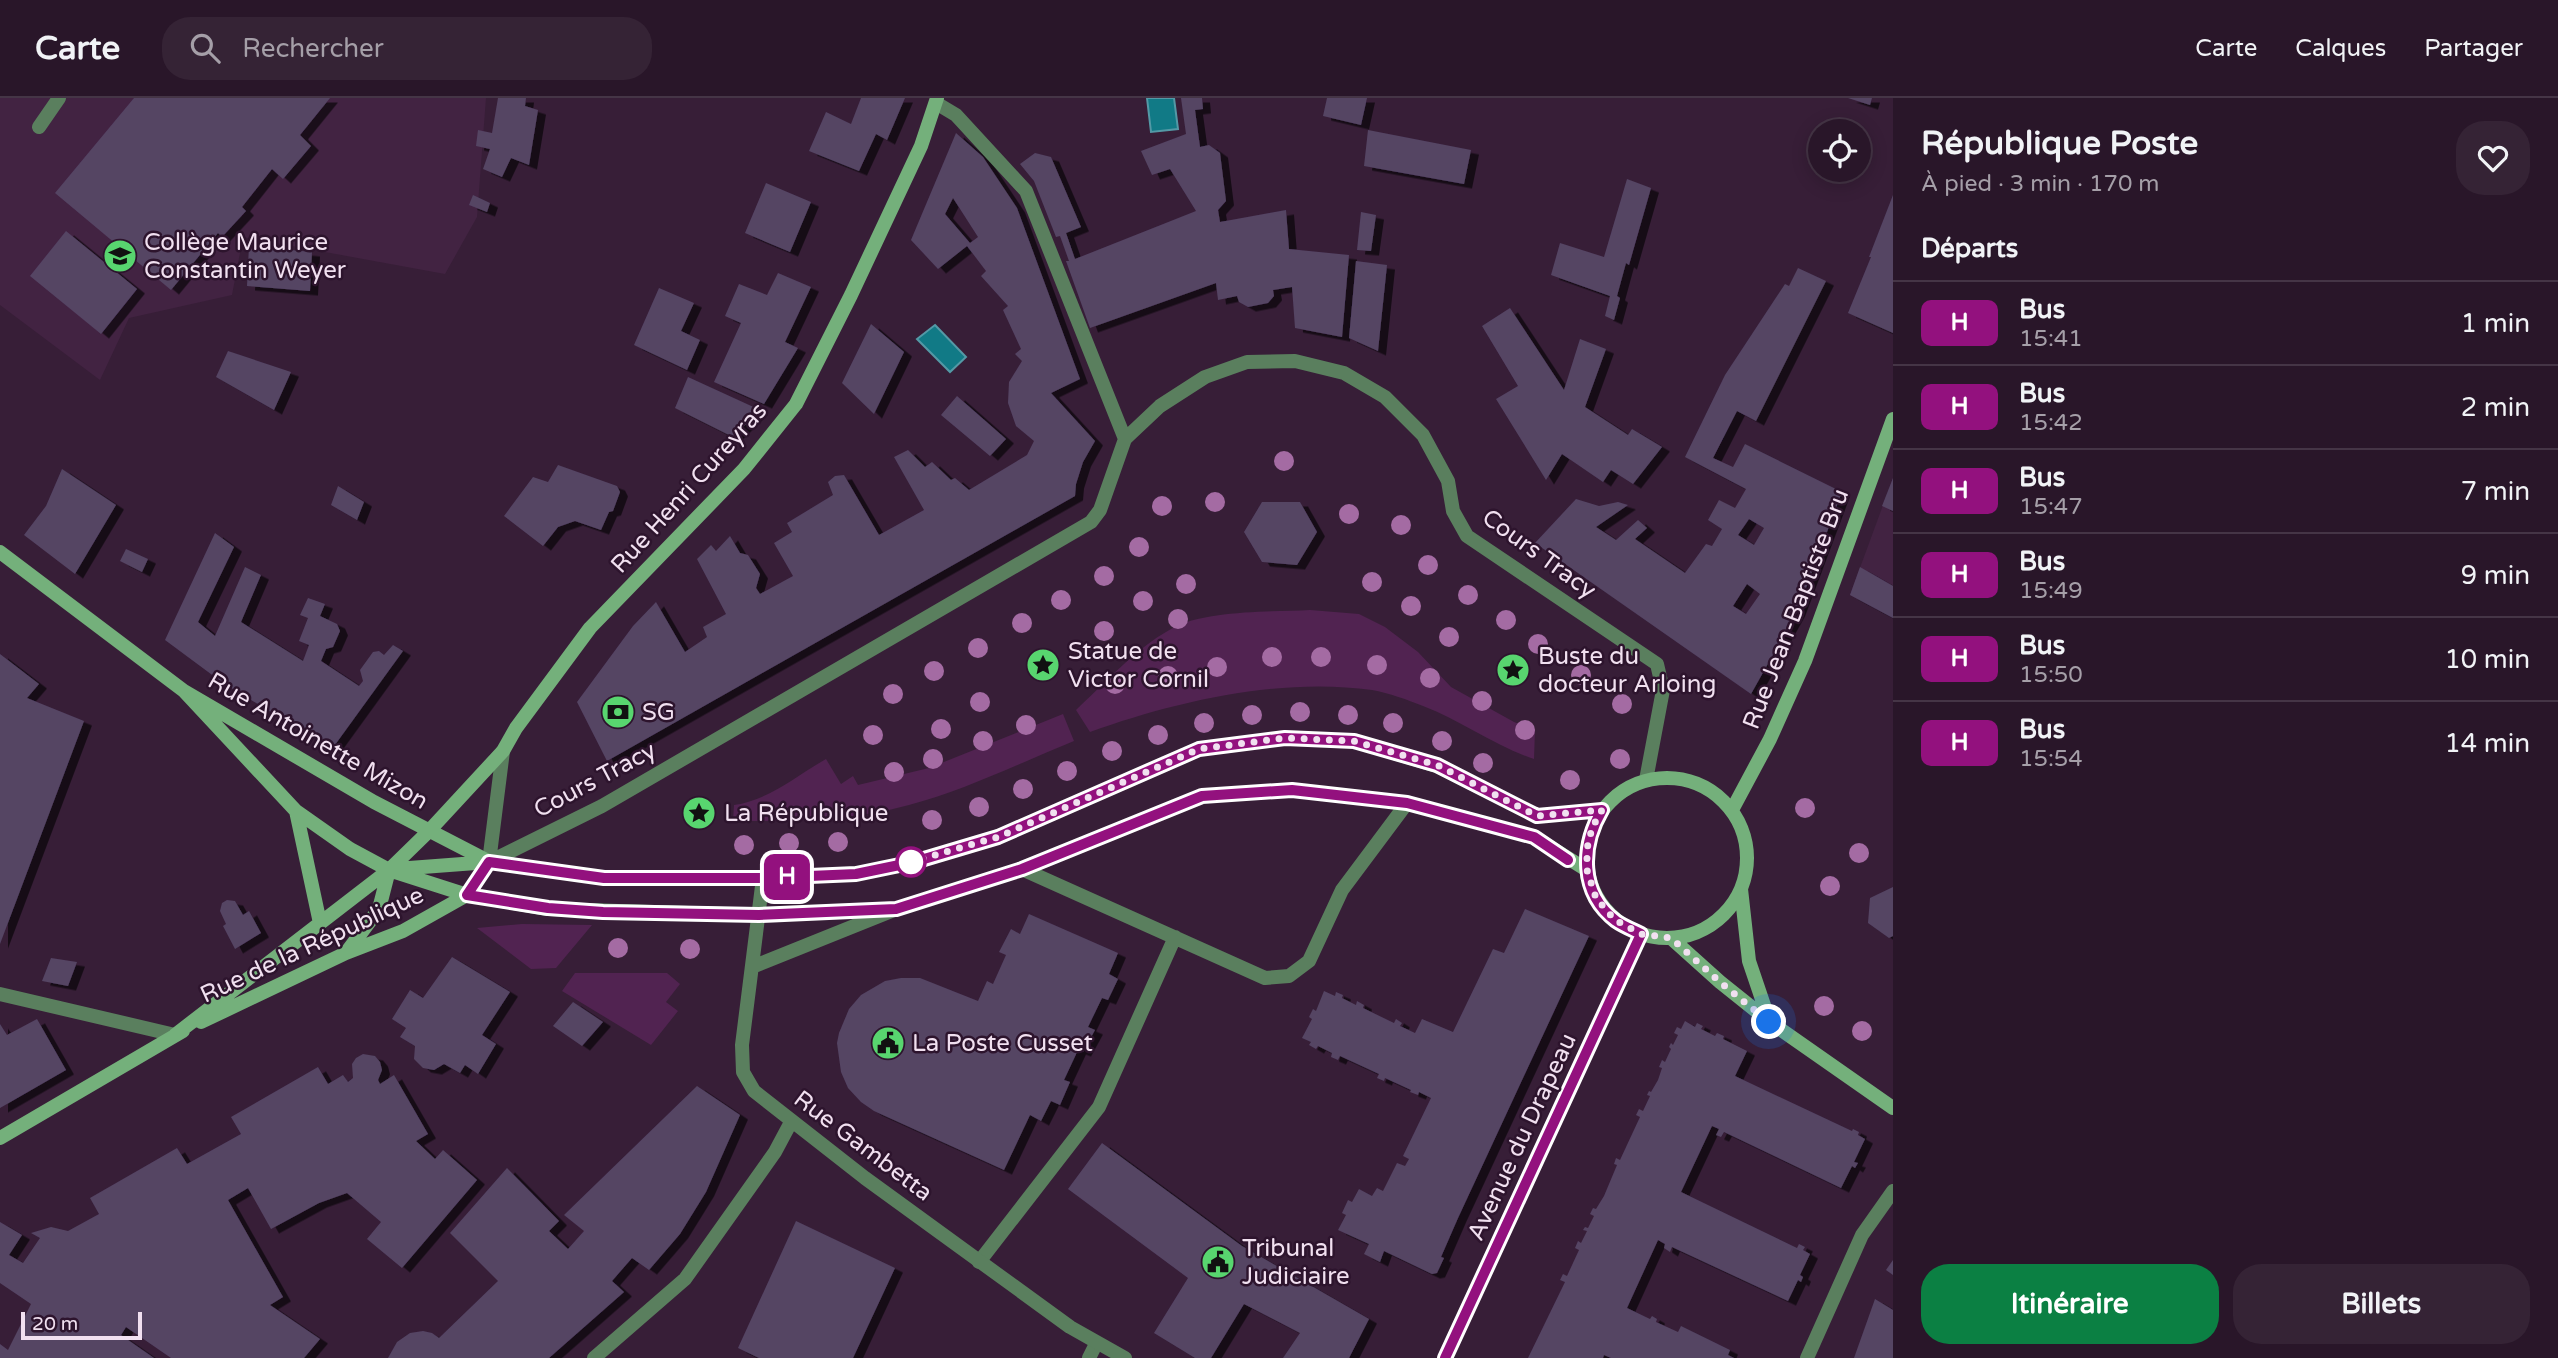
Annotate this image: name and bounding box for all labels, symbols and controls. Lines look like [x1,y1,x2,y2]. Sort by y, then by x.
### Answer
search box [162,17,652,80]
text: Carte [35,29,120,68]
icon: search [186,29,224,67]
text: Rechercher [242,33,384,64]
text: Carte [2195,34,2257,63]
text: Calques [2295,34,2386,63]
text: Partager [2424,34,2523,63]
map controls [1808,119,1871,182]
button: locate [1808,119,1871,182]
button: heart [2456,121,2530,195]
text: République Poste [1921,124,2198,163]
text: À pied · 3 min · 170 m [1921,170,2160,198]
place label: Collège Maurice Constantin Weyer [144,228,347,285]
text: Départs [1921,233,2018,264]
school or university icon: Collège Maurice Constantin Weyer [101,237,139,275]
text: Bus [2019,294,2065,325]
text: H [1950,308,1969,337]
text: 1 min [2461,308,2530,339]
text: 15:41 [2019,325,2083,353]
text: Bus [2019,378,2065,409]
text: H [1950,392,1969,421]
text: 2 min [2461,392,2530,423]
street label: Rue Henri Cureyras [605,397,773,579]
text: 15:42 [2019,409,2083,437]
text: Bus [2019,462,2065,493]
text: H [1950,476,1969,505]
text: 7 min [2461,476,2530,507]
street label: Rue Jean-Baptiste Bru [1737,485,1855,733]
text: 15:47 [2019,493,2083,521]
street label: Cours Tracy [1476,503,1602,605]
text: Bus [2019,546,2065,577]
text: H [1950,560,1969,589]
text: 9 min [2461,560,2530,591]
text: 15:49 [2019,577,2083,605]
text: Bus [2019,630,2065,661]
place label: Statue de Victor Cornil [1068,637,1209,694]
place label: Buste du docteur Arloing [1538,642,1716,699]
text: H [1950,644,1969,673]
text: 10 min [2444,644,2530,675]
place icon: Statue de Victor Cornil [1024,646,1062,684]
place icon: Buste du docteur Arloing [1494,651,1532,689]
text: 15:50 [2019,661,2083,689]
street label: Rue Antoinette Mizon [203,666,433,816]
bank icon: SG [599,693,637,731]
place label: SG [642,698,675,727]
text: Bus [2019,714,2065,745]
text: H [1950,728,1969,757]
text: 14 min [2444,728,2530,759]
street label: Cours Tracy [529,736,661,824]
text: 15:54 [2019,745,2083,773]
place icon: La République [680,794,718,832]
place label: La République [724,799,888,828]
unlabelled marker [896,847,926,877]
line badge: H [764,854,810,900]
text: H [778,862,796,891]
street label: Rue de la République [196,880,428,1010]
your location [1751,1004,1786,1039]
public building icon: La Poste Cusset [869,1024,907,1062]
place label: La Poste Cusset [912,1029,1093,1058]
street label: Avenue du Drapeau [1461,1029,1583,1245]
street label: Rue Gambetta [788,1085,938,1207]
place label: Tribunal Judiciaire [1242,1234,1350,1291]
public building icon: Tribunal Judiciaire [1199,1243,1237,1281]
button: Itinéraire [1921,1264,2219,1344]
button: Billets [2233,1264,2530,1344]
scale bar [21,1309,142,1341]
text: 20 m [32,1313,78,1335]

